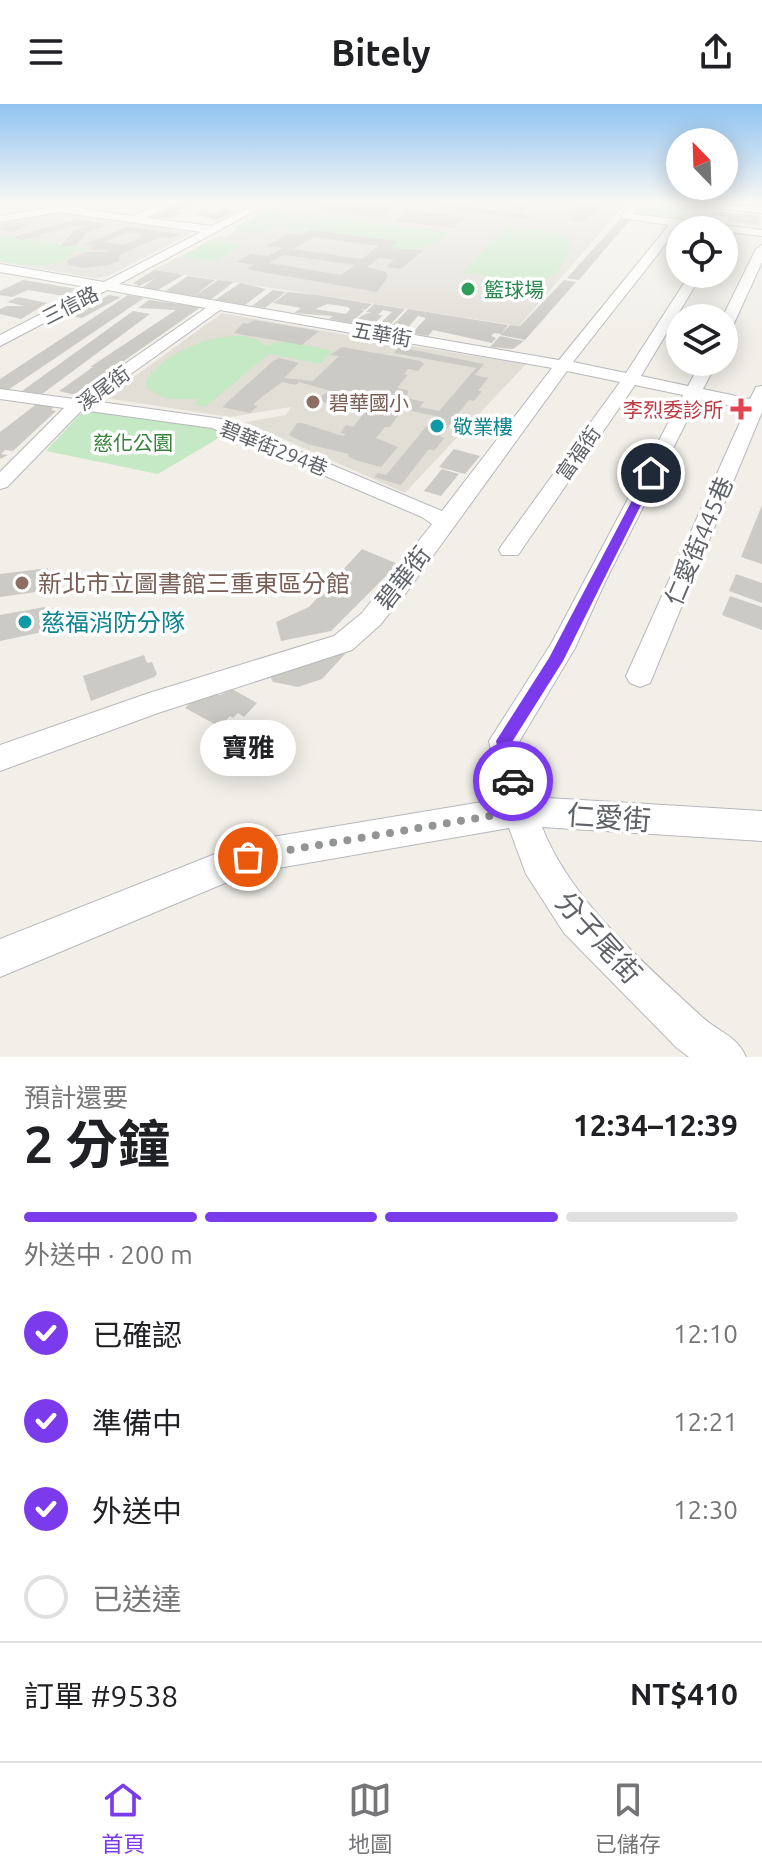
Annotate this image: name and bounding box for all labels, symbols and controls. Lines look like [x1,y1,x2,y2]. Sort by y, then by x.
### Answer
icon: menu [24,30,68,74]
icon: share [694,30,738,74]
text: Bitely [331,32,431,73]
north arrow [666,128,738,200]
map controls [666,128,738,376]
button: locate [666,216,738,288]
place label: 籃球場 [484,278,544,301]
marker: 籃球場 [459,280,477,298]
street label: 三信路 [38,281,102,329]
button: layers [666,304,738,376]
street label: 五華街 [350,317,414,351]
street label: 溪尾街 [72,361,134,415]
place label: 碧華國小 [329,391,409,414]
marker: 碧華國小 [304,393,322,411]
place label: 李烈委診所 [623,398,723,421]
marker: 李烈委診所 [730,398,752,420]
place label: 敬業樓 [453,415,513,438]
street label: 碧華街294巷 [217,416,331,480]
marker: 敬業樓 [428,417,446,435]
street label: 富福街 [551,422,605,484]
park label: 慈化公園 [93,431,173,454]
pin [617,439,685,507]
icon: home [629,451,673,495]
street label: 仁愛街445巷 [660,473,738,609]
street label: 碧華街 [370,541,436,615]
place label: 新北市立圖書館三重東區分館 [38,570,350,597]
marker: 新北市立圖書館三重東區分館 [13,574,31,592]
place label: 慈福消防分隊 [41,609,185,636]
marker: 慈福消防分隊 [16,613,34,631]
callout: 寶雅 [200,721,296,777]
text: 寶雅 [222,733,274,762]
courier [473,741,553,821]
icon: car [491,759,535,803]
street label: 仁愛街 [566,799,652,835]
pin [214,823,282,891]
icon: bag [226,835,270,879]
street label: 分子尾街 [550,885,648,989]
text: 預計還要 [24,1083,128,1112]
text: 12:34–12:39 [573,1108,738,1142]
text: 2 分鐘 [24,1115,170,1173]
text: 外送中 · 200 m [24,1240,193,1269]
icon: check [24,1311,68,1355]
text: 已確認 [92,1318,182,1352]
text: 12:10 [673,1319,738,1348]
icon: check [24,1399,68,1443]
text: 準備中 [92,1406,182,1440]
text: 12:21 [673,1407,738,1436]
icon: check [24,1487,68,1531]
text: 外送中 [92,1494,182,1528]
text: 12:30 [673,1495,738,1524]
text: 已送達 [92,1582,182,1616]
text: NT$410 [630,1677,738,1711]
text: 訂單 #9538 [24,1679,178,1713]
tab: 首頁 [101,1778,145,1858]
tab: 地圖 [348,1778,392,1858]
tab: 已儲存 [595,1778,661,1858]

